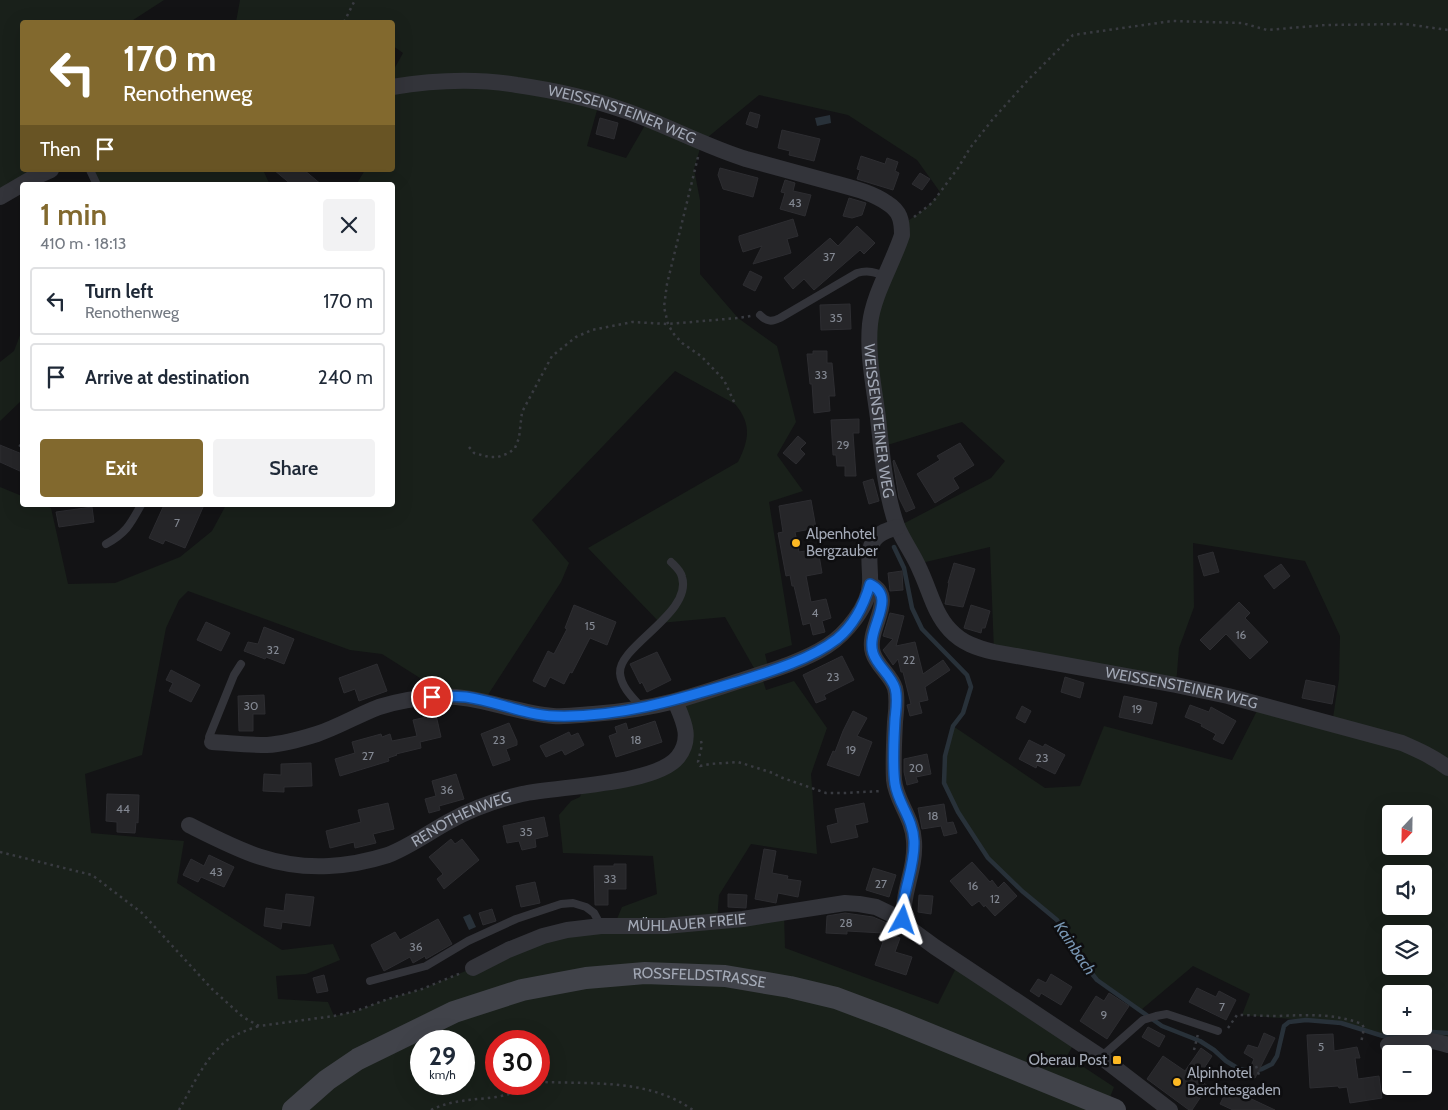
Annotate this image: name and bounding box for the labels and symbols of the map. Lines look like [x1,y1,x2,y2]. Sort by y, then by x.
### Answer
street label: WEISSENSTEINER WEG [546,81,699,148]
house number: 43 [788,195,802,210]
house number: 37 [823,249,835,264]
house number: 35 [830,310,842,325]
street label: WEISSENSTEINER WEG [860,343,898,500]
house number: 33 [815,367,827,382]
house number: 29 [836,437,850,452]
house number: 7 [174,515,180,530]
place label: Alpenhotel Bergzauber [806,525,878,560]
marker: Alpenhotel Bergzauber [790,537,802,549]
house number: 4 [812,605,819,620]
house number: 15 [585,618,595,633]
house number: 16 [1236,627,1247,642]
house number: 32 [267,642,279,657]
house number: 22 [903,652,915,667]
street label: WEISSENSTEINER WEG [1104,663,1260,713]
house number: 23 [827,669,839,684]
pin [411,676,453,718]
house number: 30 [244,698,258,713]
house number: 19 [1132,701,1143,716]
house number: 23 [493,732,505,747]
house number: 18 [630,732,642,747]
house number: 19 [846,742,857,757]
house number: 27 [362,748,374,763]
house number: 23 [1036,750,1048,765]
house number: 20 [909,760,923,775]
house number: 36 [440,782,454,797]
street label: RENOTHENWEG [408,788,513,851]
house number: 44 [116,801,130,816]
north arrow [1382,805,1432,855]
house number: 18 [927,808,939,823]
house number: 35 [520,824,532,839]
house number: 43 [209,864,223,879]
house number: 33 [604,871,616,886]
house number: 27 [875,876,887,891]
house number: 16 [968,878,979,893]
house number: 12 [990,891,1000,906]
position arrow [876,893,928,945]
street label: MÜHLAUER FREIE [627,910,747,935]
house number: 28 [839,915,853,930]
water label: Kainbach [1050,918,1100,978]
house number: 36 [409,939,423,954]
street label: ROSSFELDSTRASSE [632,964,767,992]
house number: 7 [1219,999,1225,1014]
house number: 9 [1101,1007,1108,1022]
speed limit sign: 30 [485,1030,550,1095]
house number: 5 [1318,1039,1324,1054]
place label: Oberau Post [1029,1051,1107,1069]
marker: Oberau Post [1111,1054,1123,1066]
place label: Alpinhotel Berchtesgaden [1187,1064,1281,1099]
marker: Alpinhotel Berchtesgaden [1171,1076,1183,1088]

